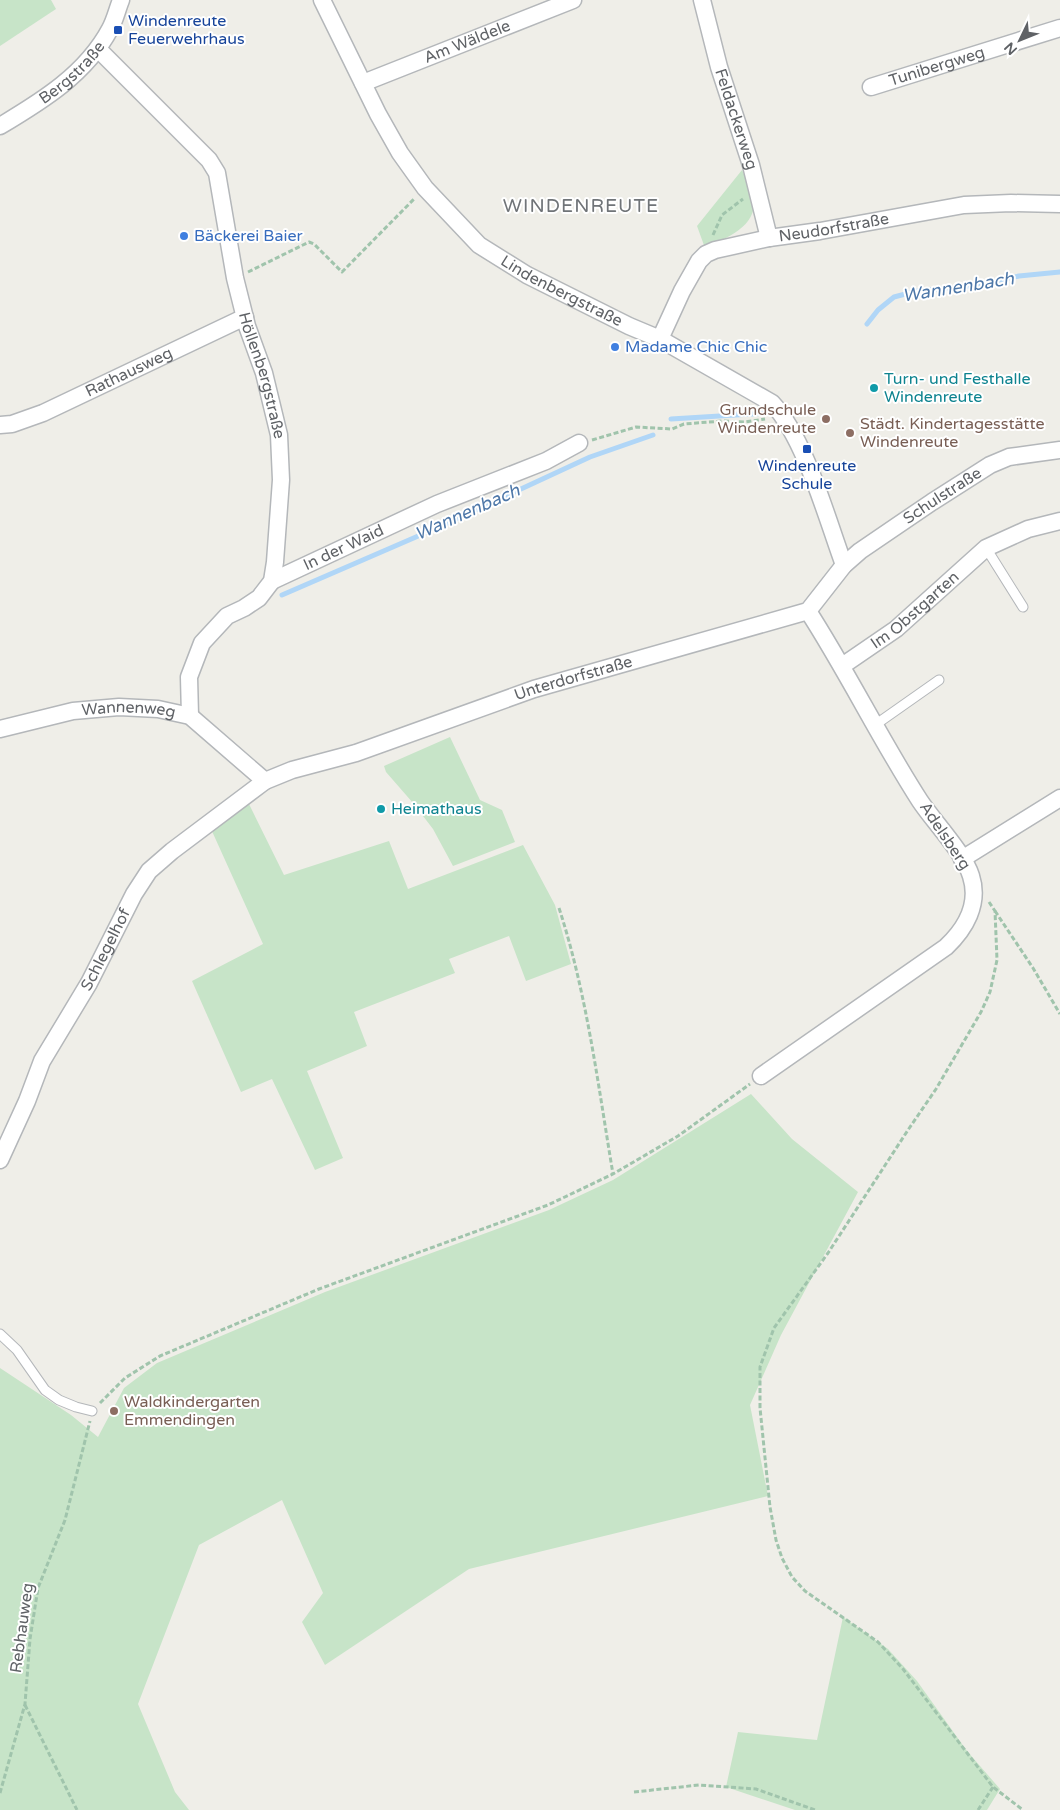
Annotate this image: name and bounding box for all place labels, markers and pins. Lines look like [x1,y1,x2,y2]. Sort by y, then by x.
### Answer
place label: Windenreute Feuerwehrhaus [128,11,245,49]
marker: Windenreute Feuerwehrhaus [112,24,124,36]
place label: Bäckerei Baier [194,226,303,246]
marker: Bäckerei Baier [178,230,190,242]
place label: Madame Chic Chic [625,337,767,357]
marker: Madame Chic Chic [609,341,621,353]
place label: Turn- und Festhalle Windenreute [884,369,1030,407]
marker: Turn- und Festhalle Windenreute [868,382,880,394]
place label: Grundschule Windenreute [718,400,816,438]
marker: Grundschule Windenreute [820,413,832,425]
place label: Städt. Kindertagesstätte Windenreute [860,414,1045,452]
marker: Städt. Kindertagesstätte Windenreute [844,427,856,439]
marker: Windenreute Schule [801,443,813,455]
place label: Windenreute Schule [758,456,856,494]
place label: Heimathaus [391,799,482,819]
marker: Heimathaus [375,803,387,815]
place label: Waldkindergarten Emmendingen [124,1392,260,1430]
marker: Waldkindergarten Emmendingen [108,1405,120,1417]

